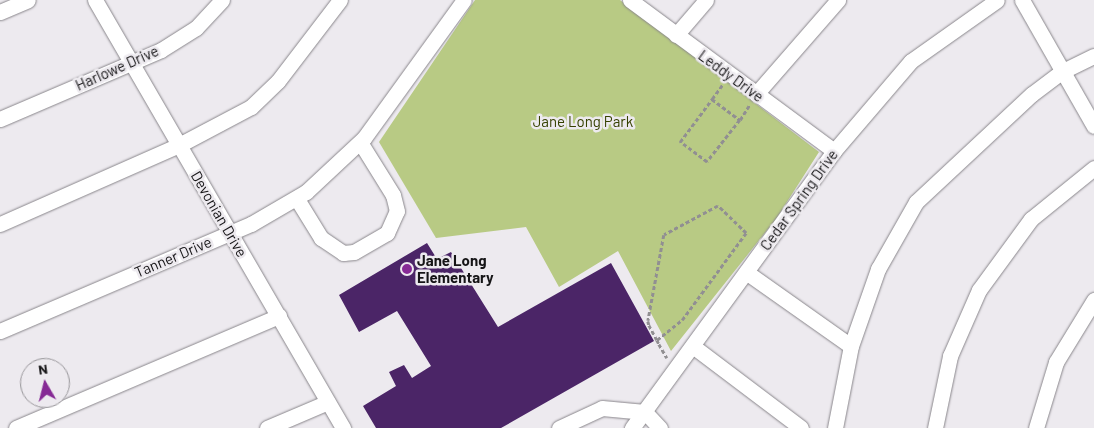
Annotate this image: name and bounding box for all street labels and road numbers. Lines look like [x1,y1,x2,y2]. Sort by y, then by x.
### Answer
street label: Harlowe Drive [73,42,161,94]
street label: Leddy Drive [695,46,767,106]
street label: Cedar Spring Drive [756,146,842,254]
street label: Devonian Drive [187,168,251,260]
street label: Tanner Drive [132,233,214,281]

